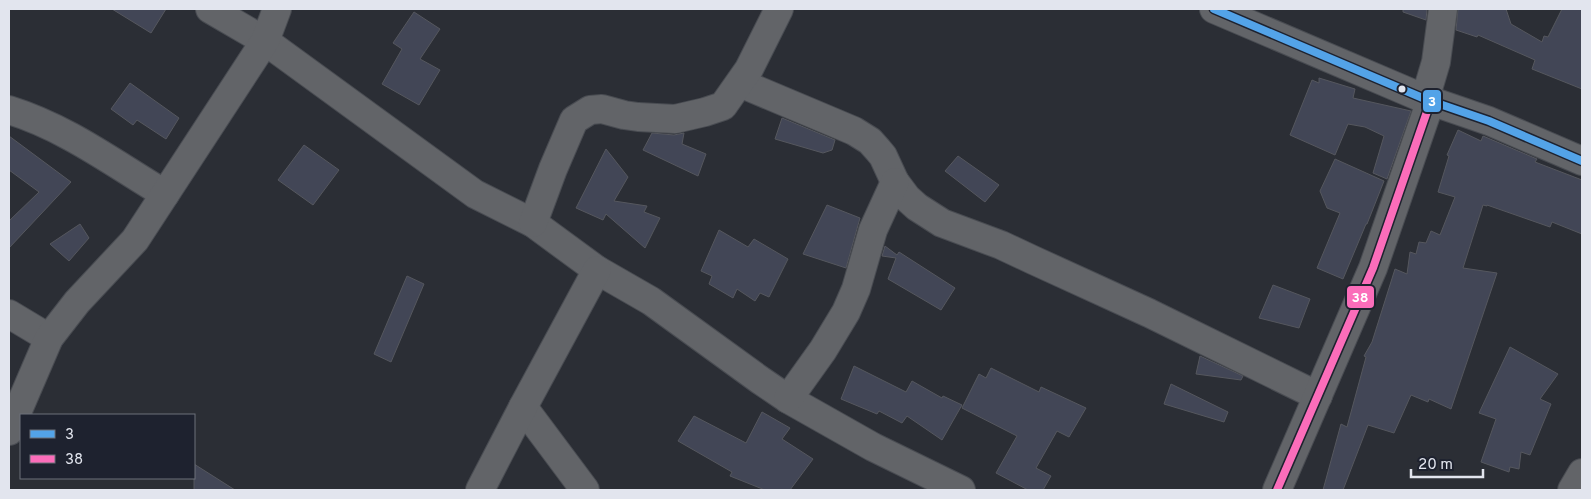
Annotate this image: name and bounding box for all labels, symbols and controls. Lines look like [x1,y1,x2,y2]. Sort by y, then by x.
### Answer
unlabelled marker [1397,84,1407,94]
line badge: 3 [1422,89,1442,113]
text: 3 [1428,94,1436,111]
line badge: 38 [1346,285,1375,309]
text: 38 [1351,290,1369,307]
legend [20,414,195,479]
text: 3 [65,426,74,445]
scale bar [1411,446,1484,478]
text: 38 [65,451,83,470]
text: 20 m [1418,456,1453,475]

